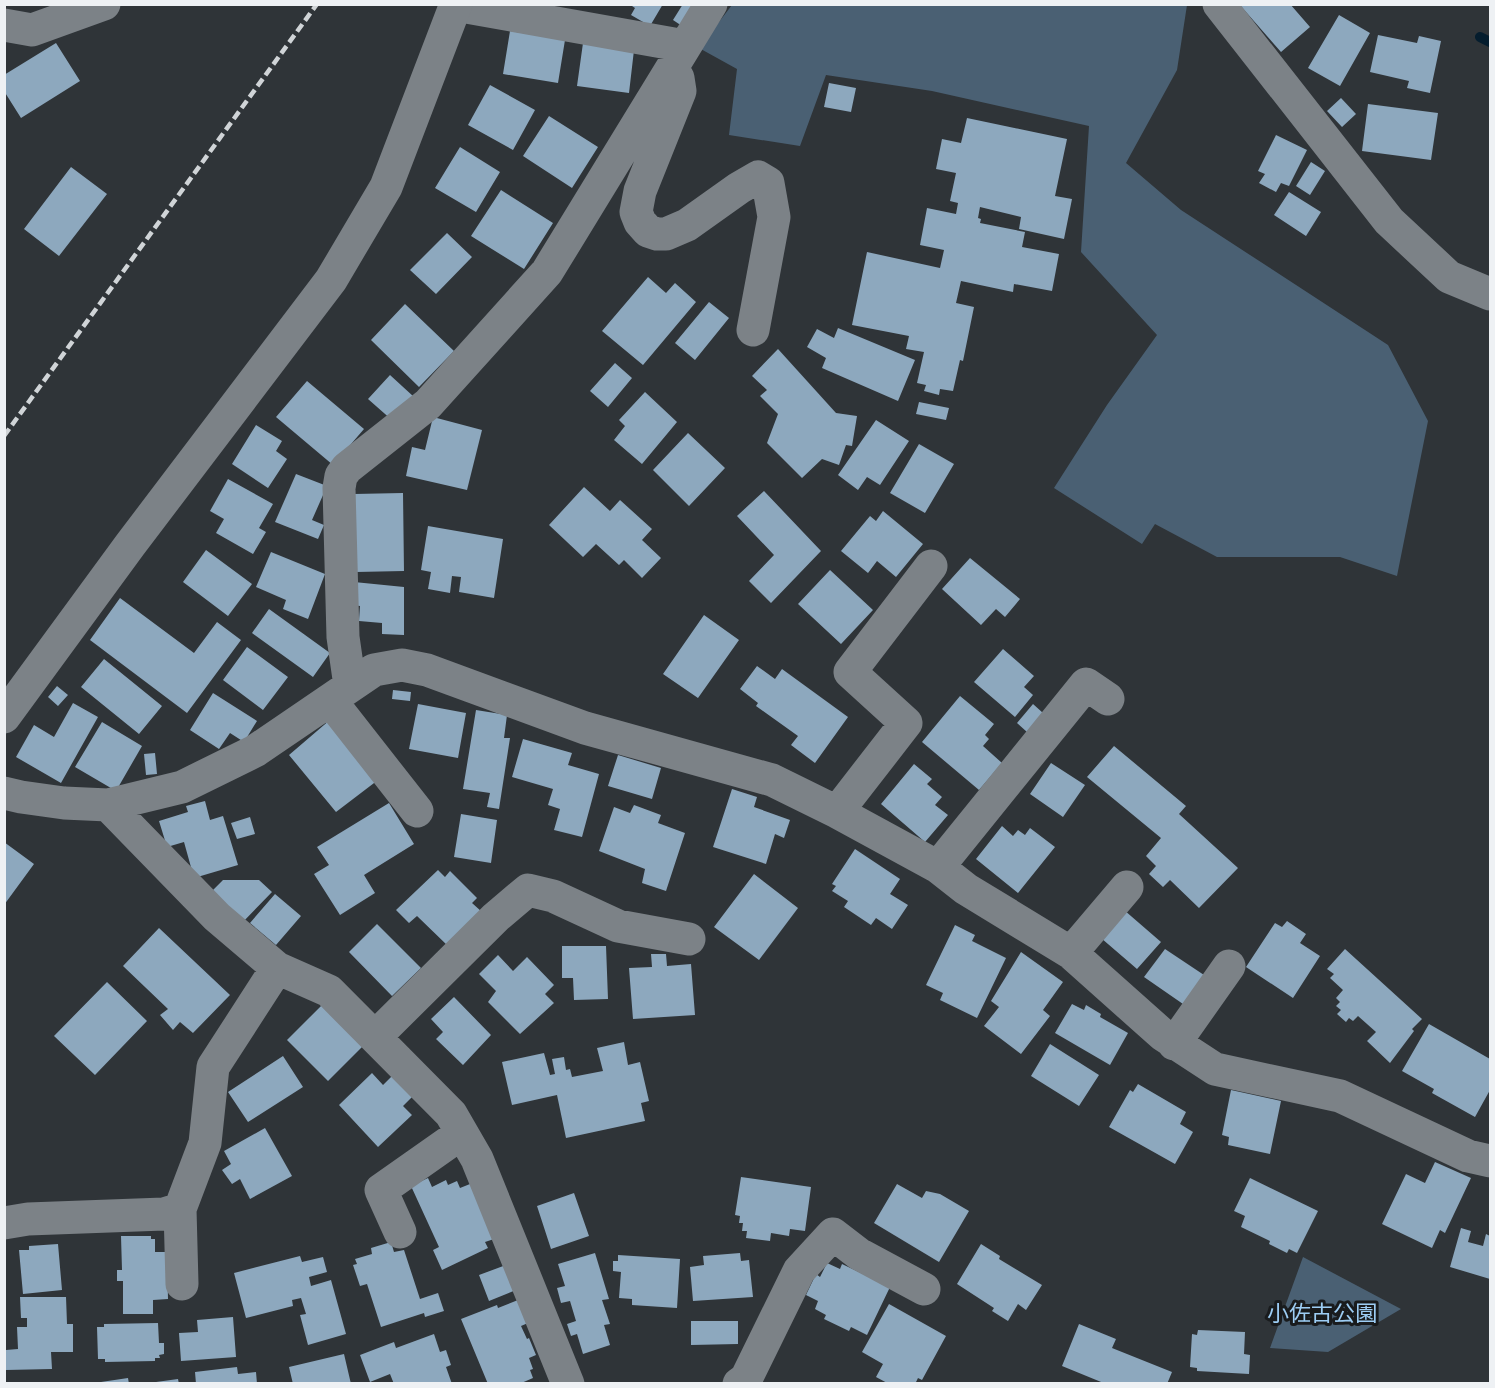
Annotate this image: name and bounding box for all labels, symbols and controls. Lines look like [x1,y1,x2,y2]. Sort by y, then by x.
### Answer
park label: 小佐古公園 [1267,1299,1377,1326]

